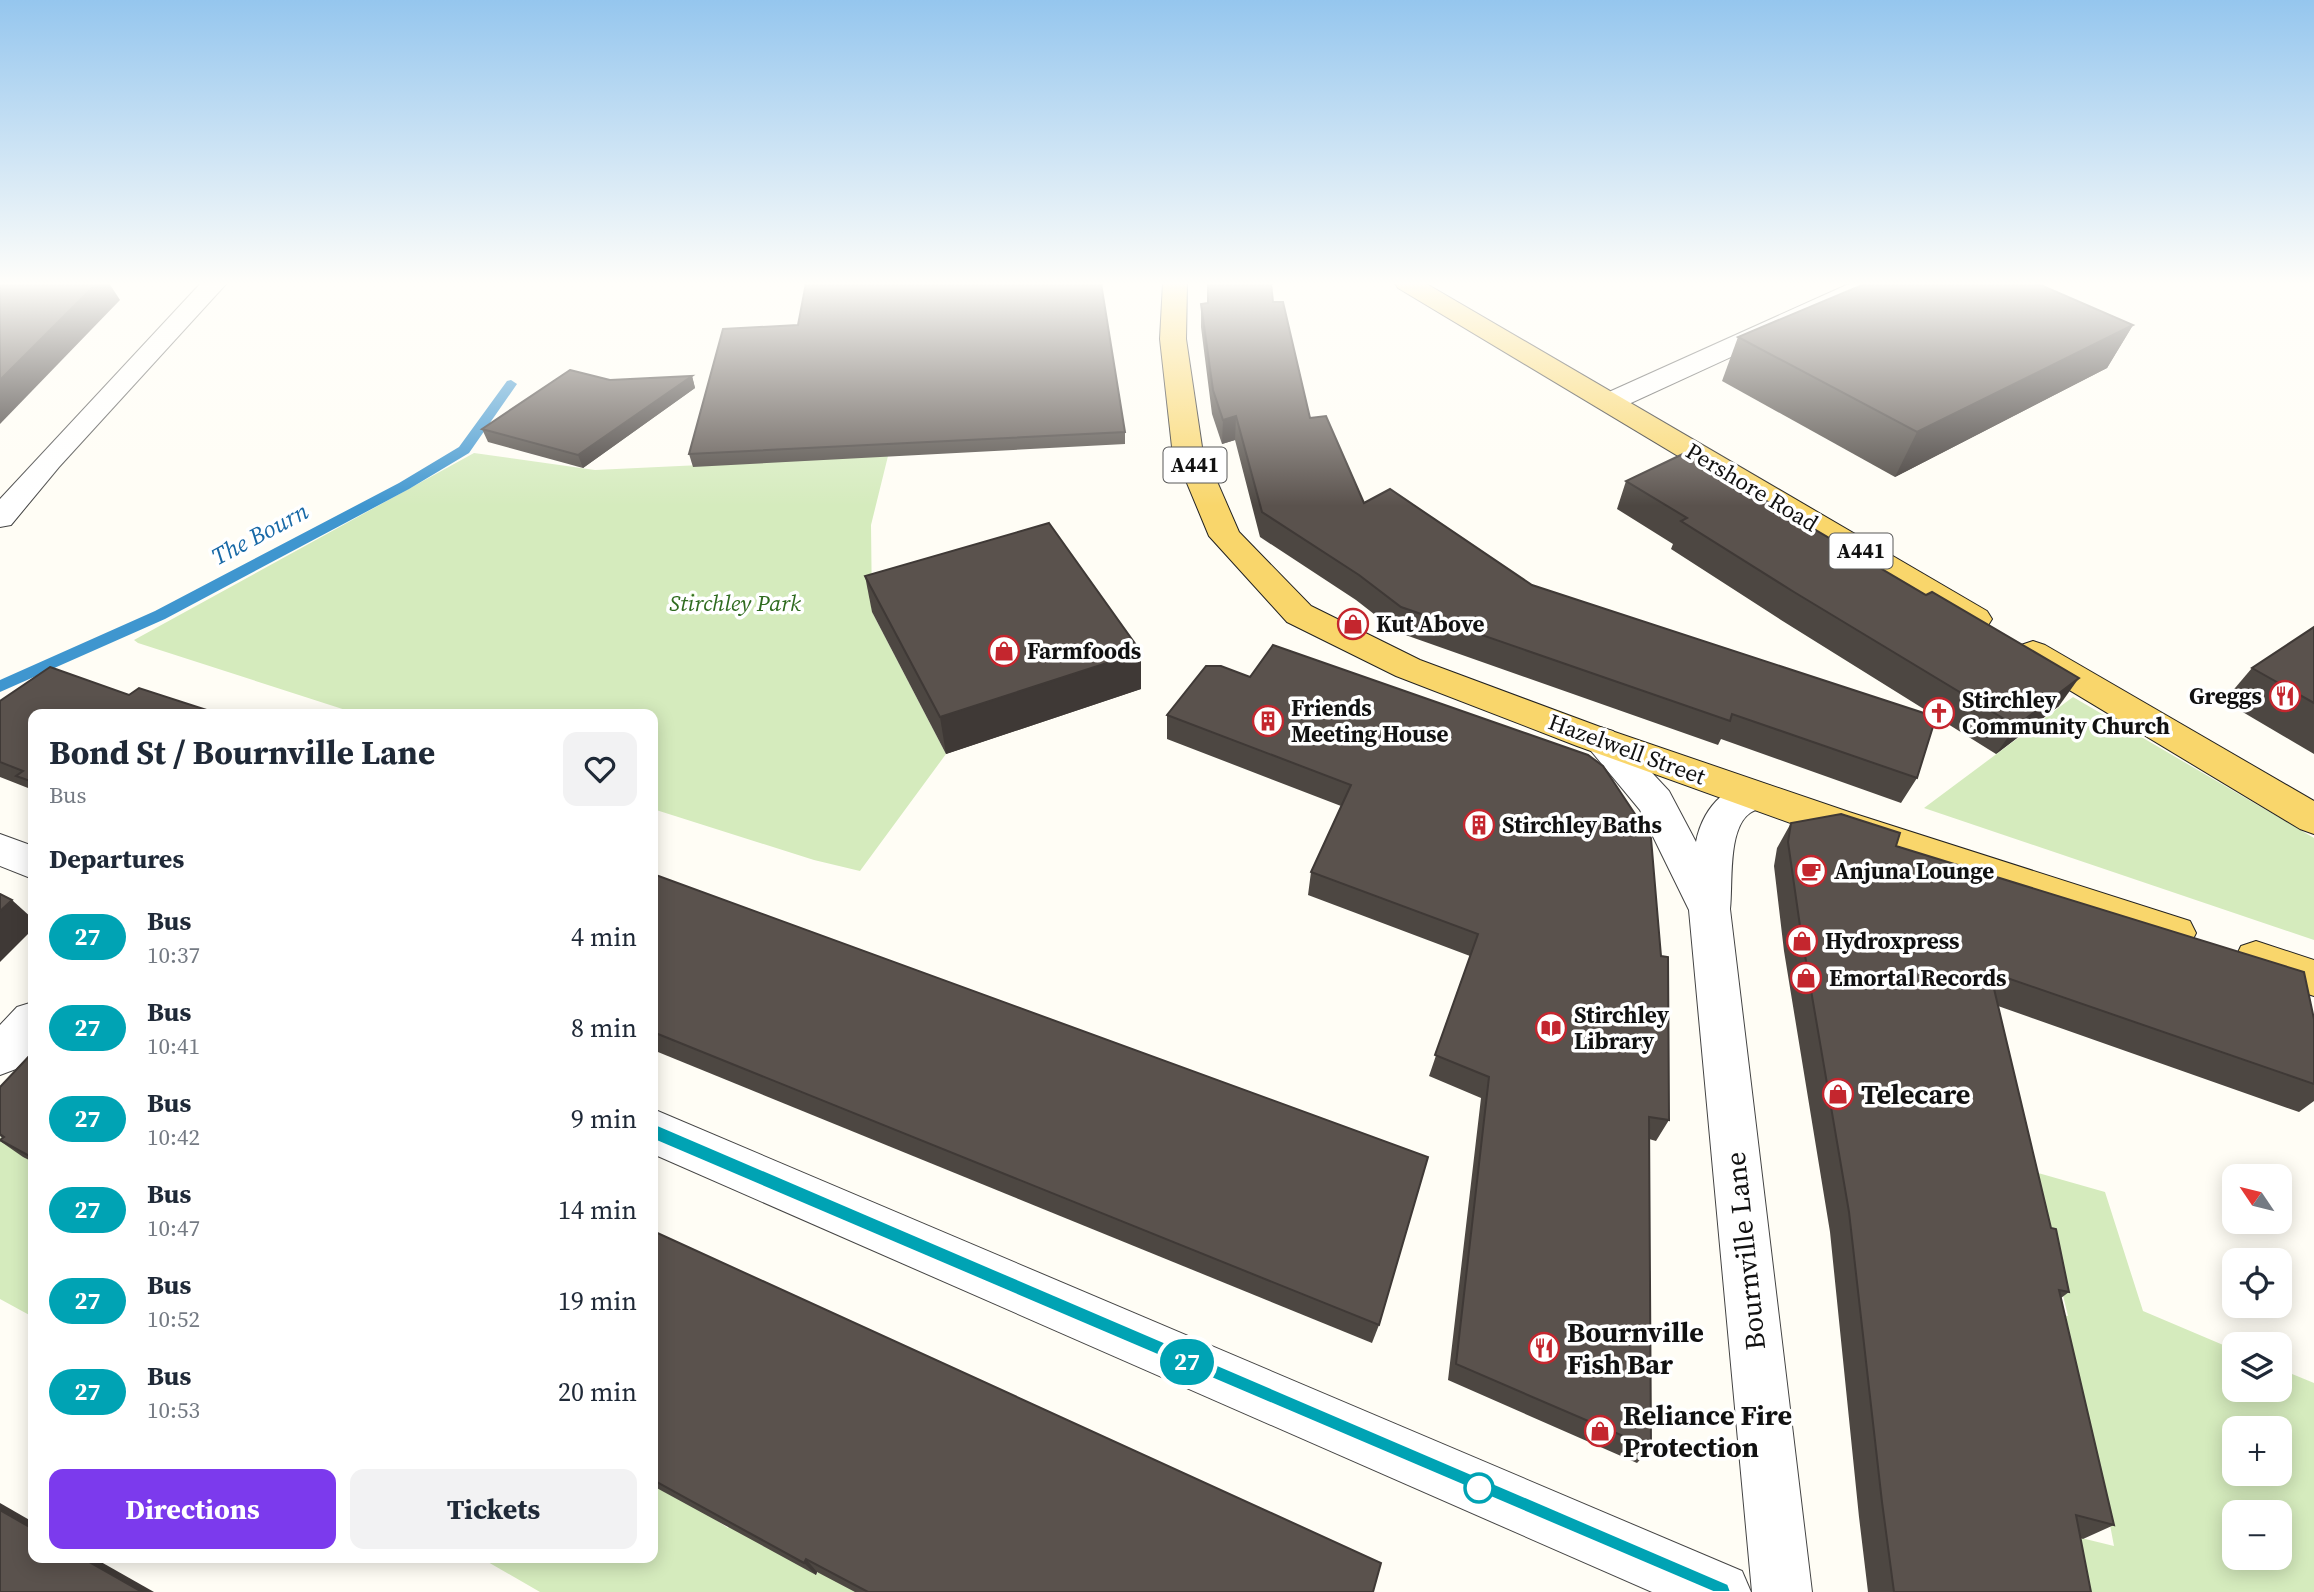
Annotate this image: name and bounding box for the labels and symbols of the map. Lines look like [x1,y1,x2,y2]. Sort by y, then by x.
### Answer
street label: Pershore Road [1680,435,1824,539]
road number: A441 [1164,448,1226,482]
water label: The Bourn [206,494,314,573]
road number: A441 [1829,534,1892,568]
park label: Stirchley Park [669,587,801,619]
shop icon: Kut Above [1336,607,1370,641]
place label: Kut Above [1376,608,1484,640]
shop icon: Farmfoods [987,634,1021,668]
place label: Farmfoods [1027,635,1141,667]
restaurant icon: Greggs [2268,679,2302,713]
place label: Greggs [2189,680,2262,712]
place label: Stirchley Community Church [1962,684,2170,742]
place label: Friends Meeting House [1291,692,1448,750]
church icon: Stirchley Community Church [1922,696,1956,730]
building icon: Friends Meeting House [1251,704,1285,738]
street label: Hazelwell Street [1544,706,1711,792]
building icon: Stirchley Baths [1462,808,1496,842]
place label: Stirchley Baths [1502,809,1662,841]
cafe icon: Anjuna Lounge [1794,854,1828,888]
place label: Anjuna Lounge [1834,855,1994,887]
shop icon: Hydroxpress [1785,924,1819,958]
place label: Hydroxpress [1825,925,1960,957]
shop icon: Emortal Records [1789,961,1823,995]
place label: Emortal Records [1829,962,2007,994]
place label: Stirchley Library [1574,999,1670,1057]
library icon: Stirchley Library [1534,1011,1568,1045]
place label: Telecare [1861,1075,1970,1113]
shop icon: Telecare [1821,1077,1855,1111]
street label: Bournville Lane [1716,1150,1774,1352]
north arrow [2222,1164,2292,1234]
place label: Bournville Fish Bar [1567,1313,1704,1383]
restaurant icon: Bournville Fish Bar [1527,1331,1561,1365]
line badge: 27 [1156,1339,1218,1385]
place label: Reliance Fire Protection [1623,1396,1792,1466]
shop icon: Reliance Fire Protection [1583,1414,1617,1448]
unlabelled marker [1464,1473,1494,1503]

